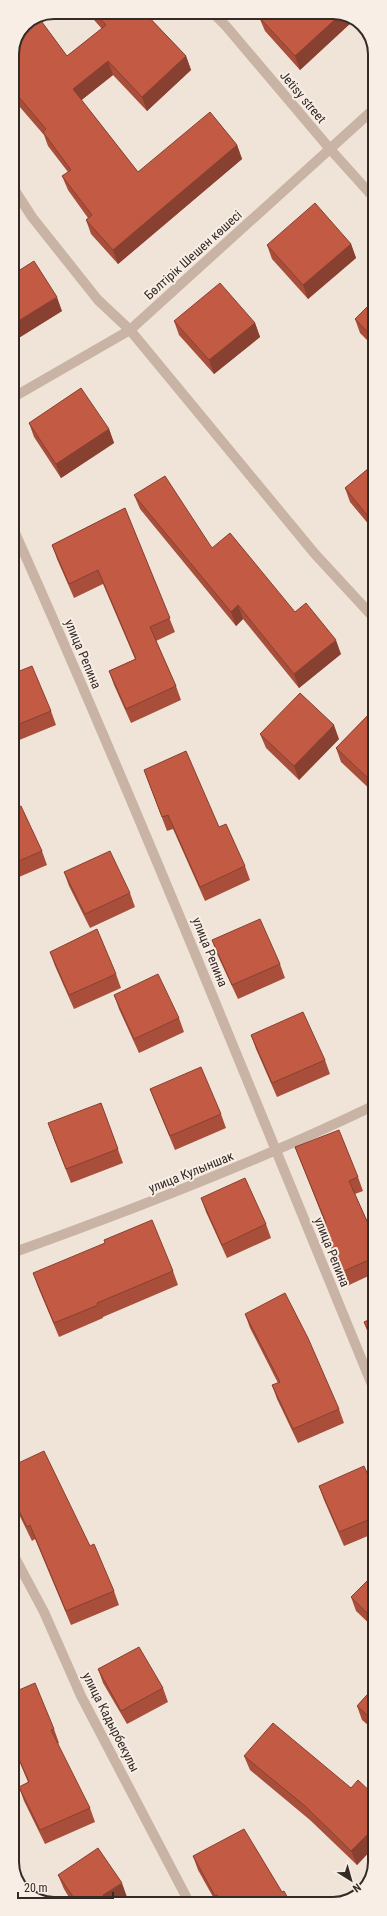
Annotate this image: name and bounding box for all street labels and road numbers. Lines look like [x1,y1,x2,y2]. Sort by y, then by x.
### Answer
street label: Jetisy street [277,68,329,126]
street label: Бөлтірік Шешен көшесі [141,207,245,303]
street label: улица Репина [62,617,104,691]
street label: улица Репина [189,915,231,989]
street label: улица Кулыншак [146,1148,236,1196]
street label: улица Репина [311,1215,353,1289]
street label: улица Кадырбекулы [79,1670,143,1774]

